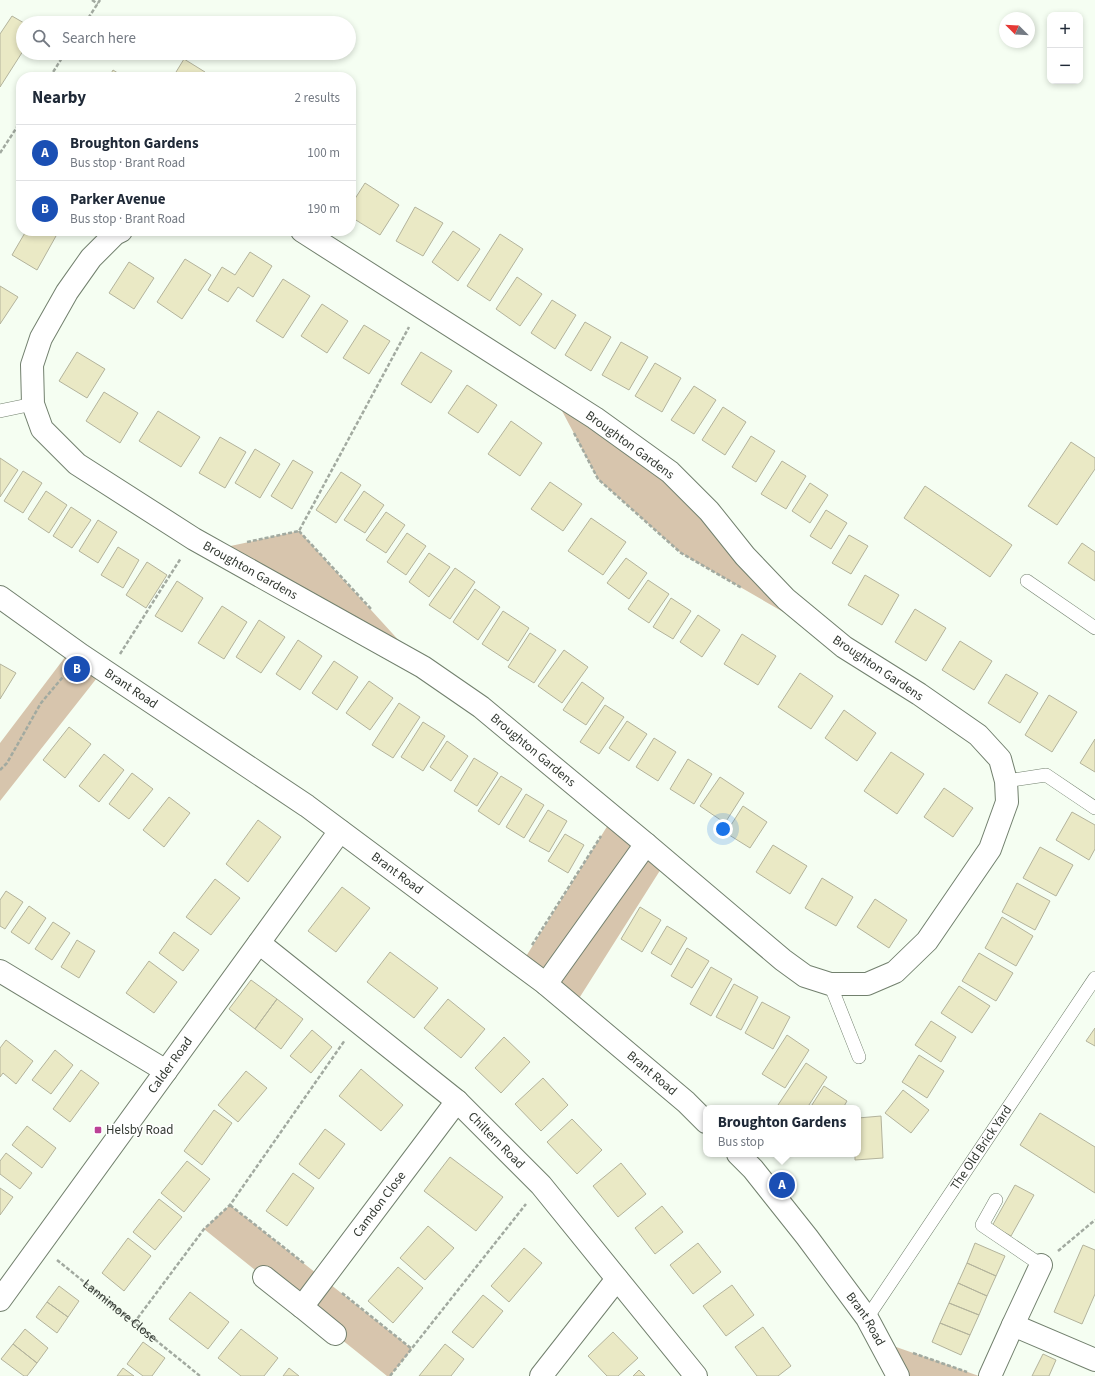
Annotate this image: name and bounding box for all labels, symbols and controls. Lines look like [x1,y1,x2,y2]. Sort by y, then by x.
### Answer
north arrow [999,12,1035,48]
map controls [1047,12,1083,84]
button: + [1047,12,1083,48]
search box [16,16,356,60]
icon: search [30,27,52,49]
text: Search here [62,28,136,49]
button: − [1047,48,1083,84]
text: Nearby [32,86,86,110]
text: 2 results [295,89,340,107]
text: Broughton Gardens [70,133,199,154]
text: A [41,144,49,162]
text: 100 m [307,144,340,162]
text: Bus stop · Brant Road [70,154,185,172]
text: Parker Avenue [70,189,166,210]
text: B [41,200,49,218]
text: 190 m [307,200,340,218]
text: Bus stop · Brant Road [70,210,185,228]
street label: Broughton Gardens [582,407,679,484]
street label: Broughton Gardens [200,537,301,604]
street label: Broughton Gardens [829,631,927,705]
pin: B [64,654,90,684]
street label: Brant Road [101,664,161,713]
street label: Broughton Gardens [486,709,580,791]
your location [713,819,733,839]
street label: Brant Road [368,848,427,899]
street label: Calder Road [144,1033,197,1097]
street label: Brant Road [623,1047,681,1100]
street label: The Old Brick Yard [946,1102,1016,1194]
popup [703,1105,861,1157]
street label: Chiltern Road [464,1108,529,1173]
text: Broughton Gardens [718,1112,846,1133]
place label: Helsby Road [106,1121,173,1139]
marker: Helsby Road [93,1125,103,1135]
text: Bus stop [718,1133,764,1151]
street label: Camdon Close [349,1167,410,1241]
pin: A [769,1170,795,1200]
street label: Lannimore Close [79,1275,161,1347]
street label: Brant Road [842,1288,889,1349]

